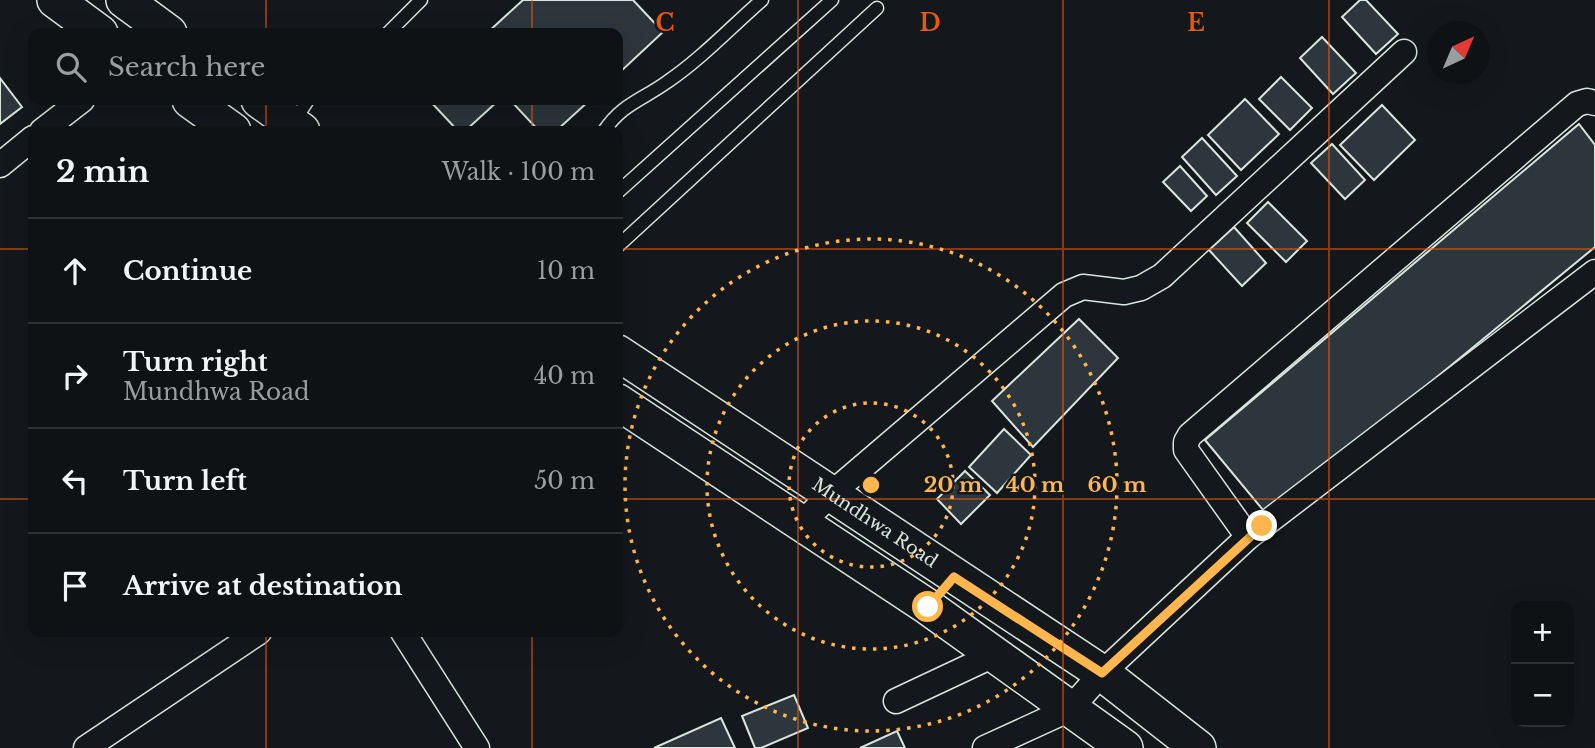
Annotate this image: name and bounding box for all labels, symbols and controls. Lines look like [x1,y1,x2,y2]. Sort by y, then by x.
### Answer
text: C [656,9,674,37]
text: D [919,9,941,37]
text: E [1187,9,1205,37]
north arrow [1427,21,1490,84]
search box [28,28,623,105]
icon: search [52,48,90,86]
text: Search here [108,51,265,83]
text: 2 min [56,153,149,190]
text: Walk · 100 m [442,158,595,186]
icon: ahead [56,252,94,290]
text: Continue [123,255,252,287]
text: 10 m [537,257,595,285]
text: Turn right [123,346,268,378]
icon: right [56,357,94,395]
text: 40 m [534,362,595,390]
text: Mundhwa Road [123,378,309,406]
icon: left [56,462,94,500]
text: Turn left [123,465,247,497]
text: 50 m [534,467,595,495]
text: 20 m [924,472,982,498]
text: 40 m [1006,472,1064,498]
text: 60 m [1088,472,1146,498]
street label: Mundhwa Road [808,473,942,572]
centre of rings [859,473,883,497]
route end [1246,510,1277,541]
icon: arrive [56,567,94,605]
text: Arrive at destination [123,570,403,602]
route start [912,591,943,622]
map controls [1511,601,1574,727]
button: + [1511,601,1574,664]
button: − [1511,664,1574,727]

